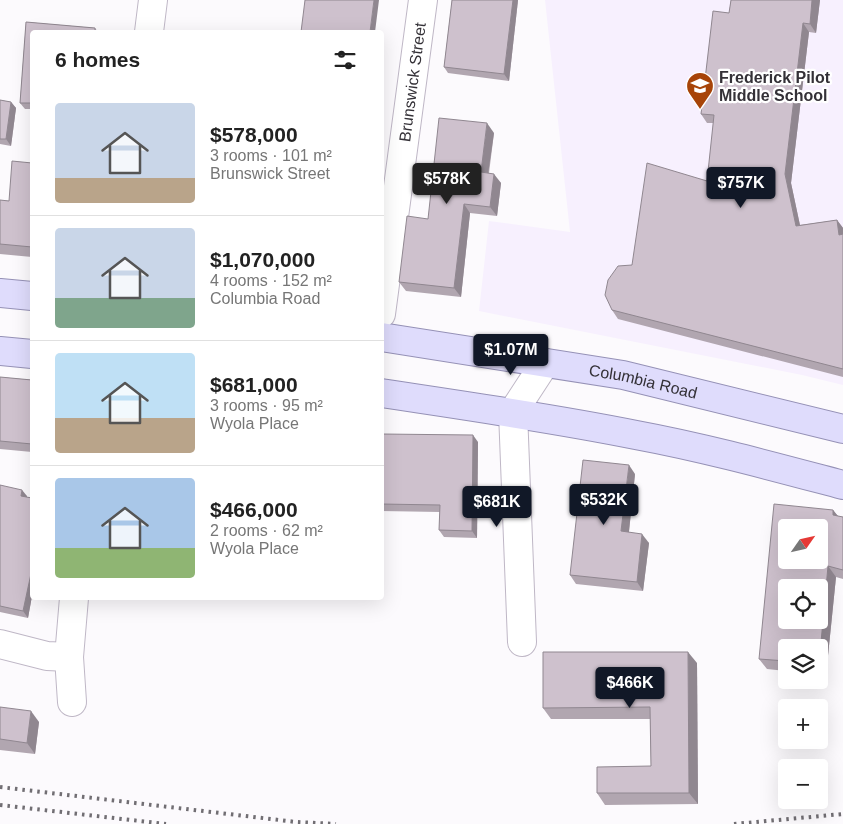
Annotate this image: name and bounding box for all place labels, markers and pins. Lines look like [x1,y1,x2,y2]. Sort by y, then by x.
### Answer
place label: Frederick Pilot Middle School [719,69,831,104]
school or university icon: Frederick Pilot Middle School [685,71,715,110]
pin: $578K [412,162,482,205]
pin: $757K [706,166,776,209]
pin: $1.07M [470,334,552,376]
pin: $532K [569,484,639,526]
pin: $681K [462,486,532,528]
pin: $466K [595,666,665,709]

